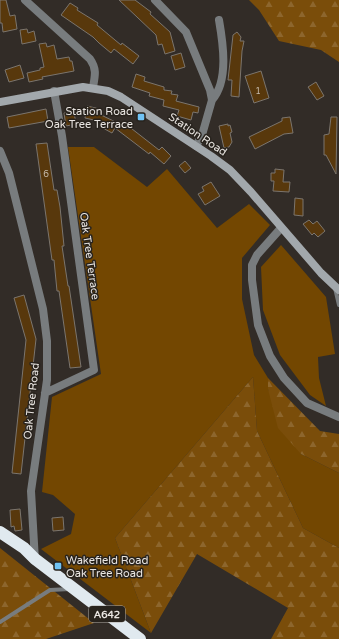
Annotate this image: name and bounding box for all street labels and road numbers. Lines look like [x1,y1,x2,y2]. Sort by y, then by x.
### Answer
street label: Station Road [166,110,229,159]
street label: Oak Tree Terrace [77,212,102,301]
street label: Oak Tree Road [21,362,42,440]
road number: A642 [89,606,125,622]

